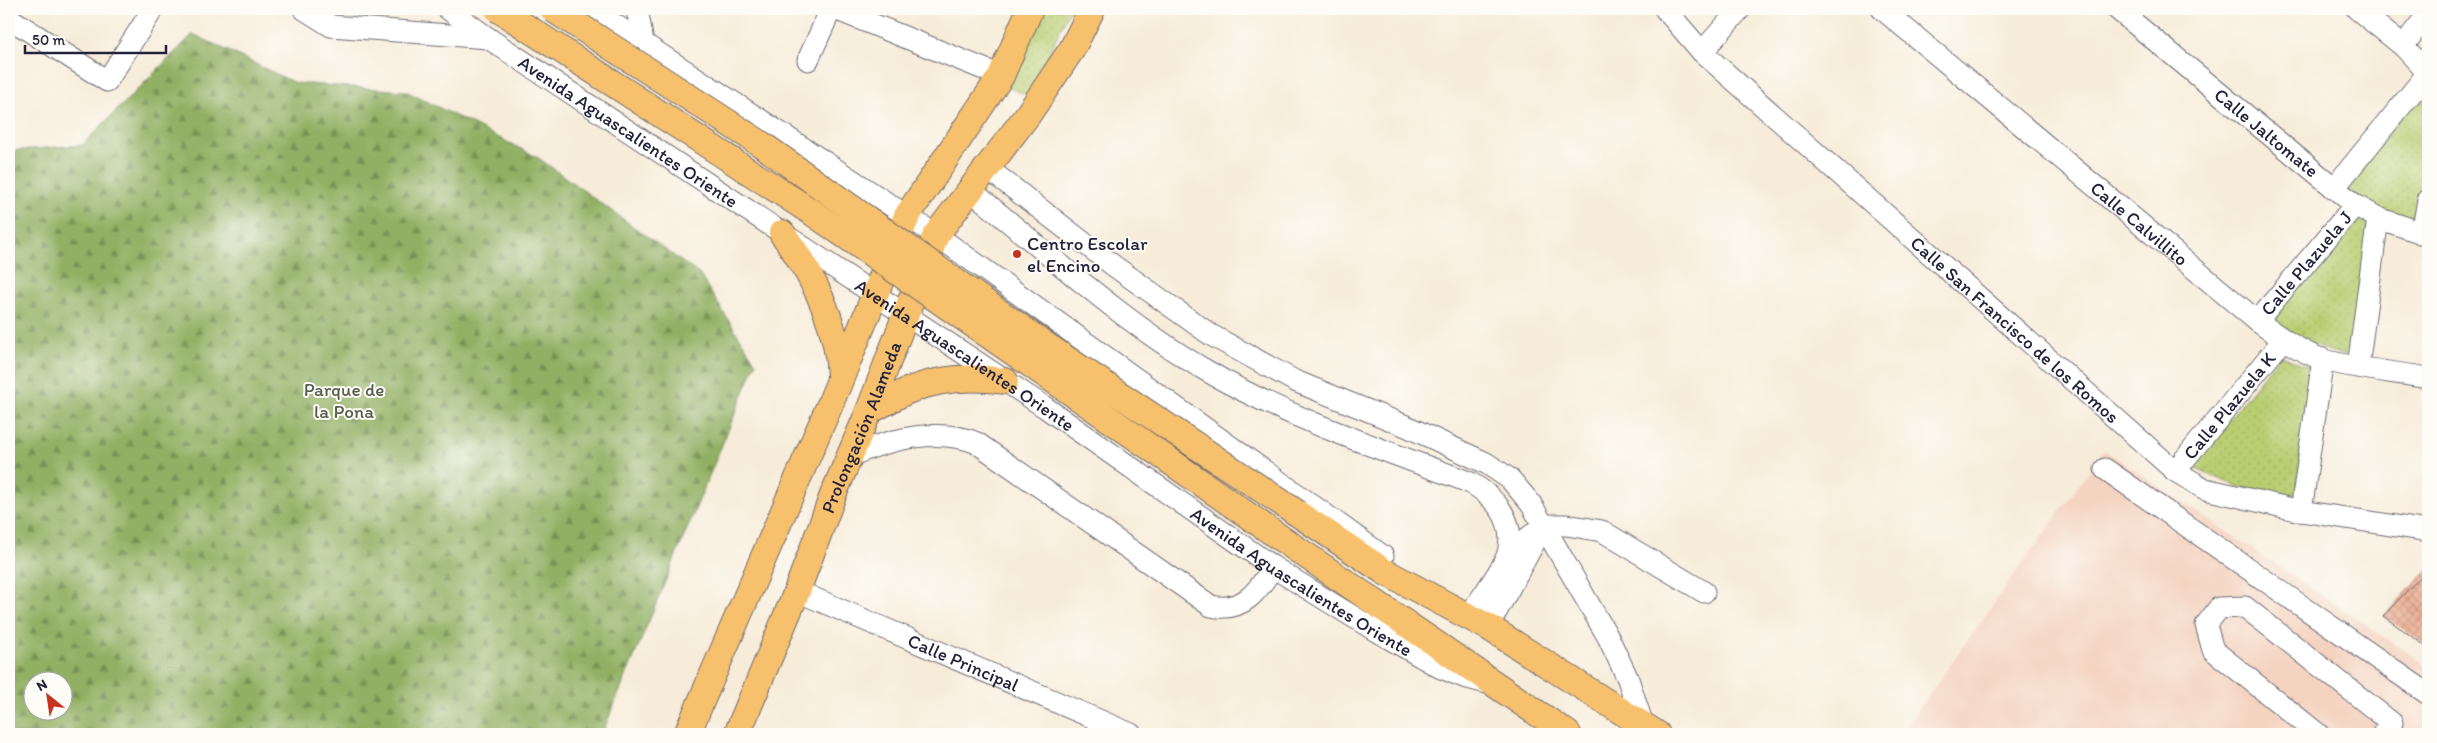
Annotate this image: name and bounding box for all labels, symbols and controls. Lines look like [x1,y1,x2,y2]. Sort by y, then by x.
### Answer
scale bar [25,22,166,54]
text: 50 m [32,31,65,49]
street label: Avenida Aguascalientes Oriente [514,50,742,213]
street label: Calle Jaltomate [2210,83,2323,182]
street label: Calle Calvillito [2086,176,2193,271]
street label: Calle Plazuela J [2256,206,2357,320]
street label: Calle San Francisco de los Romos [1906,231,2124,428]
place label: Centro Escolar el Encino [1027,232,1148,277]
marker: Centro Escolar el Encino [1011,248,1023,260]
street label: Avenida Aguascalientes Oriente [851,274,1079,436]
street label: Prolongación Alameda [816,338,906,516]
street label: Calle Plazuela K [2178,347,2281,464]
park label: Parque de la Pona [304,378,384,423]
street label: Avenida Aguascalientes Oriente [1186,502,1416,661]
street label: Calle Principal [904,629,1023,697]
north arrow [22,670,72,720]
text: N [33,675,50,695]

